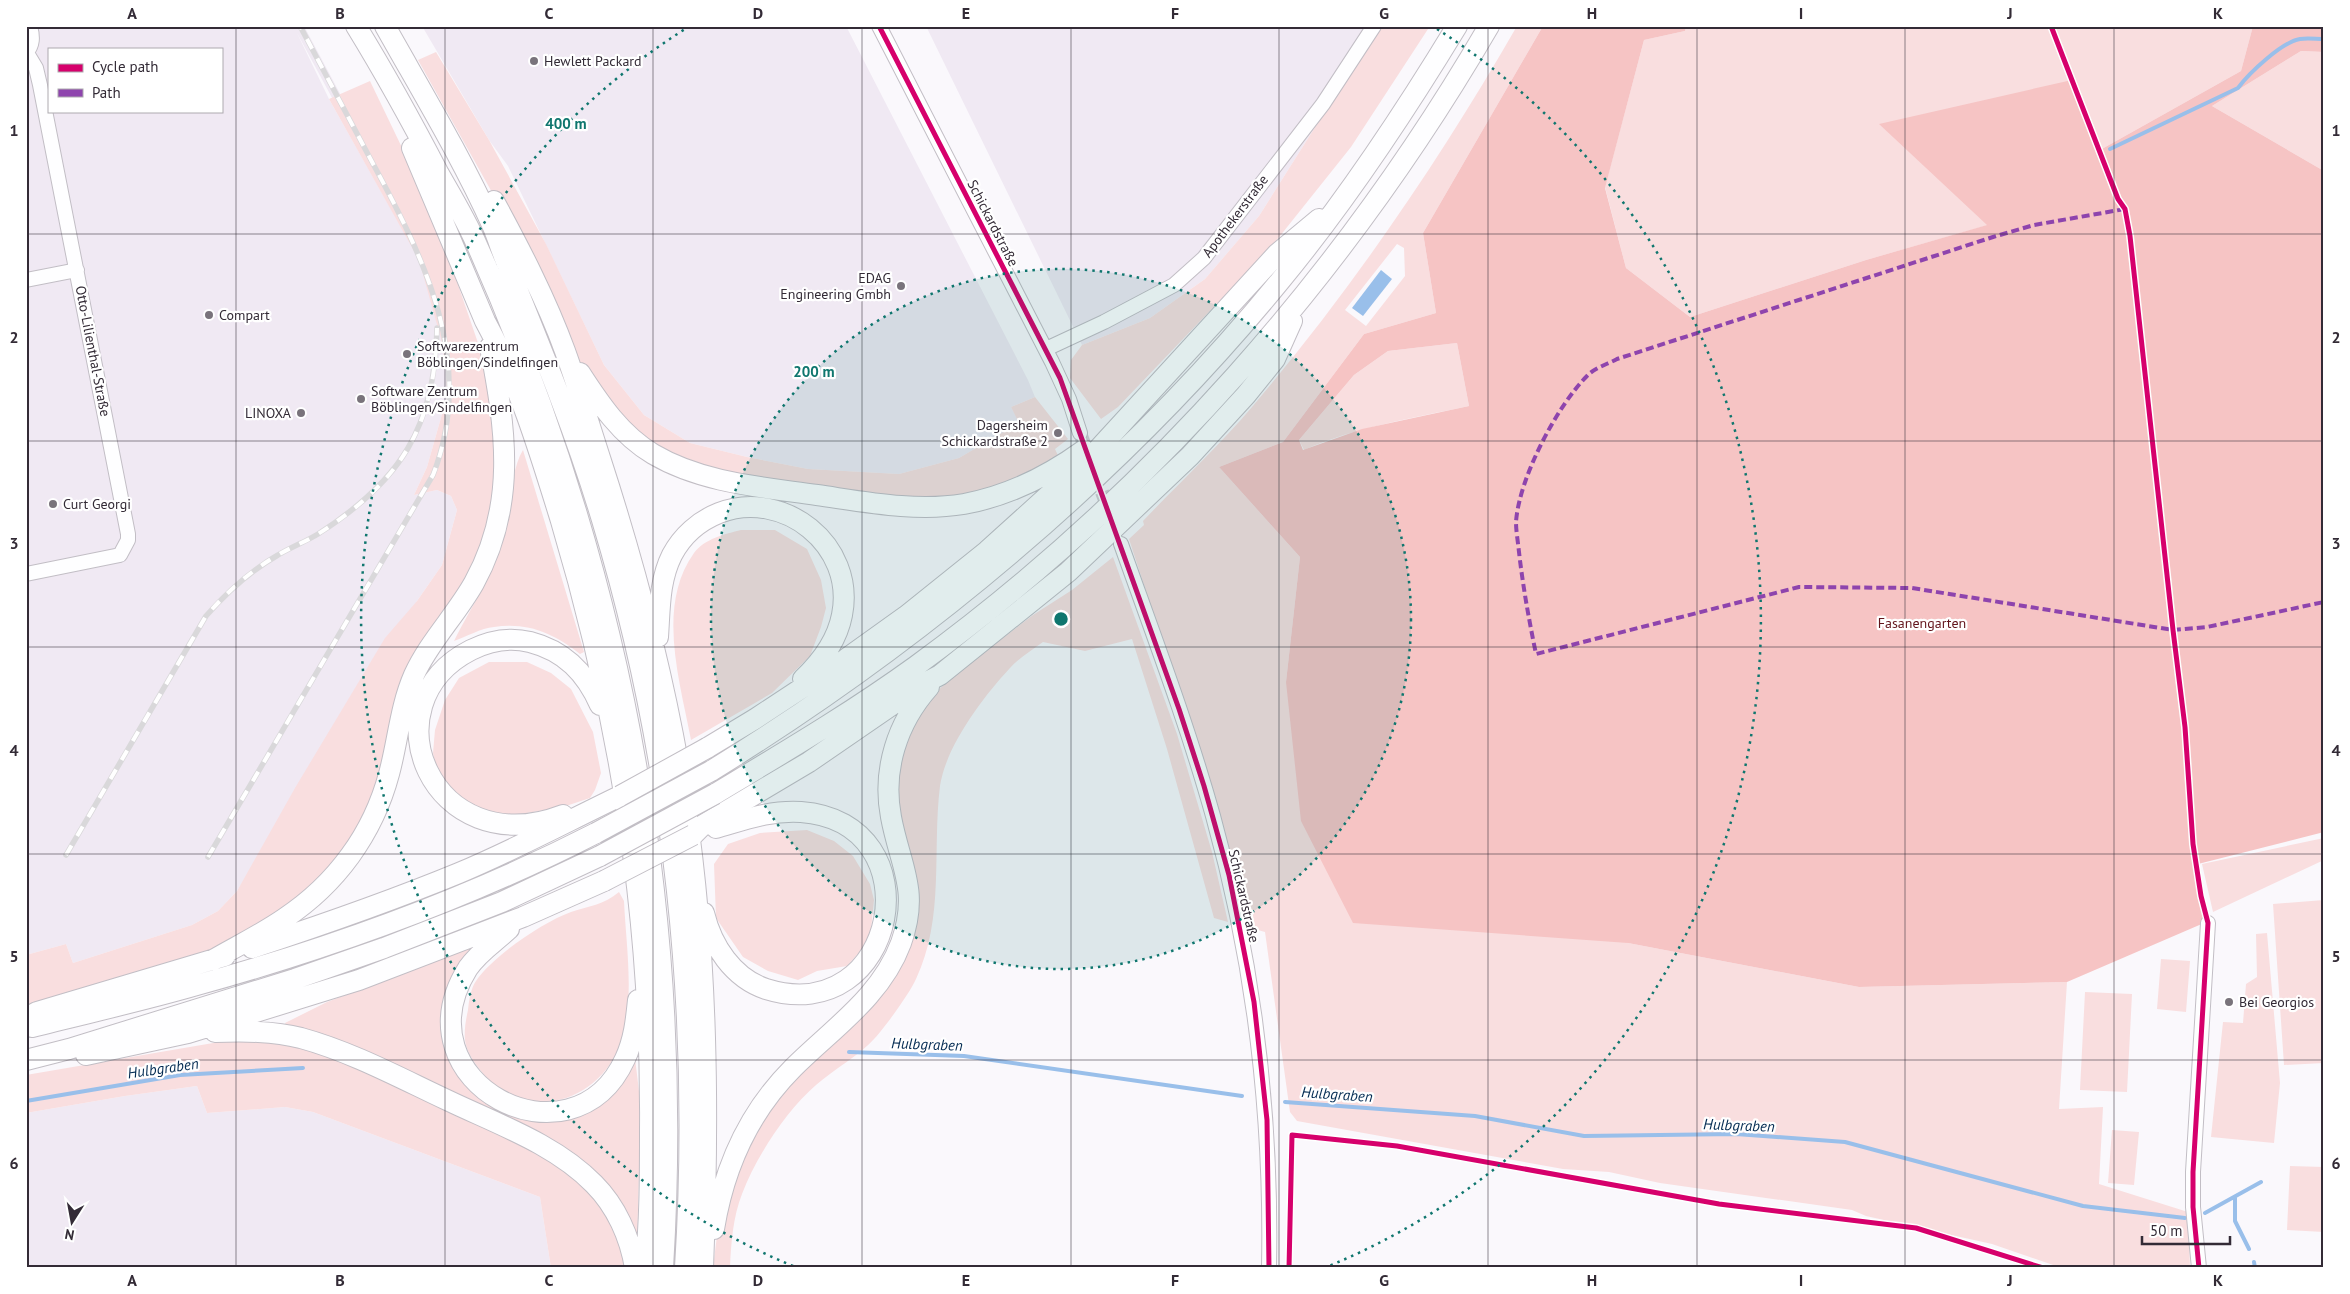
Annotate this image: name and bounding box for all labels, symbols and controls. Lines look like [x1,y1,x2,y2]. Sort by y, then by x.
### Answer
text: A [127,3,137,23]
text: B [335,3,345,23]
text: C [545,3,554,23]
text: D [753,3,763,23]
text: E [962,3,970,23]
text: F [1171,3,1179,23]
text: G [1379,3,1389,23]
text: H [1587,3,1597,23]
text: I [1799,3,1803,23]
text: J [2006,3,2013,23]
text: K [2213,3,2223,23]
legend [48,48,222,112]
place label: Hewlett Packard [544,52,642,70]
marker: Hewlett Packard [528,55,540,67]
text: Cycle path [92,57,158,76]
text: Path [92,83,121,102]
text: 400 m [545,114,587,133]
text: 1 [9,120,19,140]
text: 1 [2331,120,2341,140]
street label: Apothekerstraße [1198,171,1272,261]
street label: Schickardstraße [963,177,1023,269]
place label: EDAG Engineering Gmbh [780,269,891,303]
marker: EDAG Engineering Gmbh [895,280,907,292]
street label: Otto-Lilienthal-Straße [71,284,115,418]
place label: Compart [219,306,270,324]
marker: Compart [203,309,215,321]
text: 2 [9,327,19,347]
text: 2 [2331,327,2341,347]
place label: Softwarezentrum Böblingen/Sindelfingen [417,337,558,371]
marker: Softwarezentrum Böblingen/Sindelfingen [401,348,413,360]
text: 200 m [793,362,835,381]
place label: Software Zentrum Böblingen/Sindelfingen [371,382,512,416]
marker: Software Zentrum Böblingen/Sindelfingen [355,393,367,405]
place label: LINOXA [245,404,292,422]
marker: LINOXA [295,407,307,419]
place label: Dagersheim Schickardstraße 2 [941,416,1048,450]
marker: Dagersheim Schickardstraße 2 [1052,427,1064,439]
place label: Curt Georgi [63,495,131,513]
marker: Curt Georgi [47,498,59,510]
text: 3 [9,533,19,553]
text: 3 [2331,533,2341,553]
centre of rings [1052,610,1070,628]
park label: Fasanengarten [1878,614,1966,632]
text: 4 [9,740,19,760]
text: 4 [2331,740,2341,760]
street label: Schickardstraße [1225,848,1263,944]
text: 5 [9,946,19,966]
text: 5 [2331,946,2341,966]
place label: Bei Georgios [2239,993,2314,1011]
marker: Bei Georgios [2223,996,2235,1008]
water label: Hulbgraben [891,1033,963,1055]
water label: Hulbgraben [126,1054,200,1082]
water label: Hulbgraben [1301,1082,1373,1106]
water label: Hulbgraben [1703,1114,1775,1136]
text: 6 [9,1153,19,1173]
text: 6 [2331,1153,2341,1173]
north arrow [48,1196,98,1246]
scale bar [2142,1214,2230,1246]
text: 50 m [2150,1221,2183,1240]
text: N [63,1225,76,1244]
text: A [127,1270,137,1290]
text: B [335,1270,345,1290]
text: C [545,1270,554,1290]
text: D [753,1270,763,1290]
text: E [962,1270,970,1290]
text: F [1171,1270,1179,1290]
text: G [1379,1270,1389,1290]
text: H [1587,1270,1597,1290]
text: I [1799,1270,1803,1290]
text: J [2006,1270,2013,1290]
text: K [2213,1270,2223,1290]

